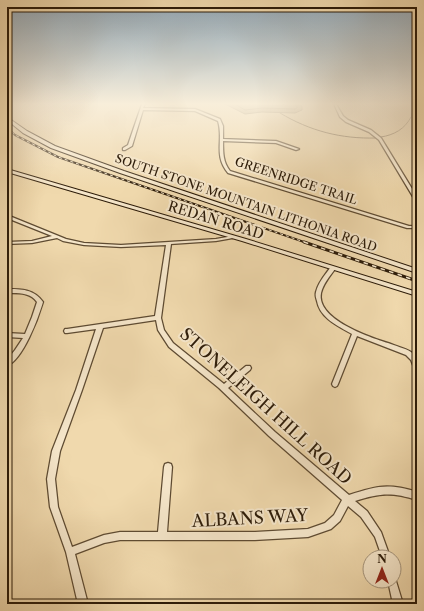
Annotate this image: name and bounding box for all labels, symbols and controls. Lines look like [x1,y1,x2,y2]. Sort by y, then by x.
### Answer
street label: SOUTH STONE MOUNTAIN LITHONIA ROAD [113,150,379,255]
street label: GREENRIDGE TRAIL [233,154,359,207]
street label: REDAN ROAD [166,197,266,243]
street label: STONELEIGH HILL ROAD [176,324,356,488]
street label: ALBANS WAY [190,505,310,531]
north arrow [362,549,402,589]
text: N [377,552,387,566]

